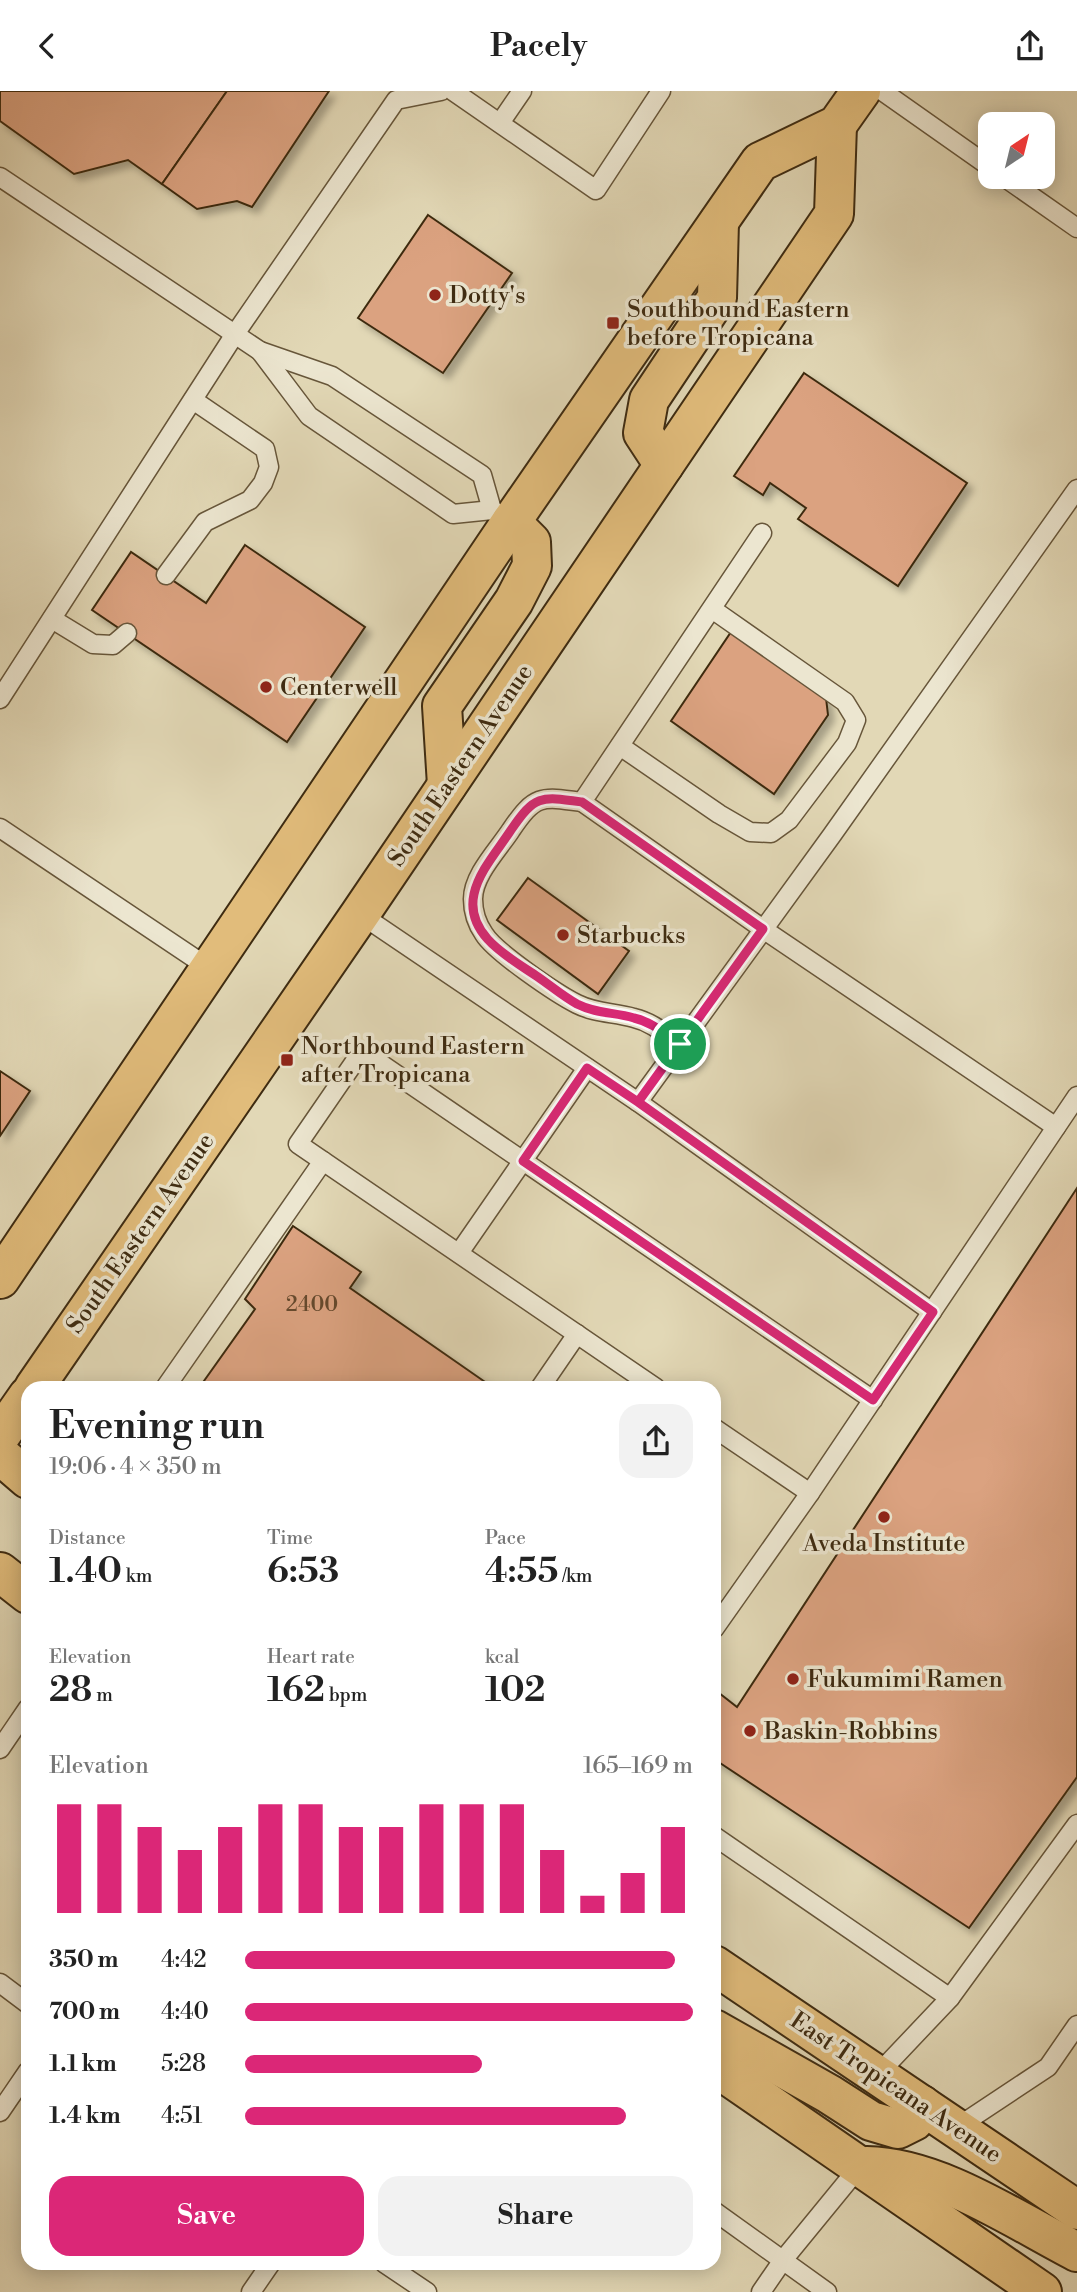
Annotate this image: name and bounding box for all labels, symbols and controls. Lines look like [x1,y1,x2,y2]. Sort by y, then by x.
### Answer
text: Pacely [490,26,587,66]
icon: back [28,27,66,65]
icon: share [1011,27,1049,65]
north arrow [978,112,1055,189]
map controls [978,112,1055,189]
place label: Dotty's [449,281,526,311]
marker: Dotty's [427,287,443,303]
place label: Southbound Eastern before Tropicana [627,295,850,353]
marker: Southbound Eastern before Tropicana [605,315,621,331]
street label: South Eastern Avenue [382,659,540,873]
place label: Centerwell [280,673,397,703]
marker: Centerwell [258,679,274,695]
place label: Starbucks [577,921,685,951]
marker: Starbucks [555,927,571,943]
pin [650,1014,710,1074]
icon: arrive [661,1025,699,1063]
place label: Northbound Eastern after Tropicana [301,1032,525,1090]
marker: Northbound Eastern after Tropicana [279,1052,295,1068]
street label: South Eastern Avenue [60,1128,221,1340]
house number: 2400 [286,1292,338,1318]
text: Evening run [49,1403,264,1450]
button: share [619,1404,693,1478]
text: 19:06 · 4 × 350 m [49,1453,222,1481]
marker: Aveda Institute [876,1509,892,1525]
text: Distance [49,1526,126,1550]
text: Time [267,1526,313,1550]
text: Pace [485,1526,526,1550]
place label: Aveda Institute [802,1529,965,1559]
text: 1.40 [49,1550,122,1593]
text: 6:53 [267,1550,339,1593]
text: 4:55 [485,1550,558,1593]
text: km [122,1564,152,1588]
text: /km [558,1564,593,1588]
text: Elevation [49,1645,131,1669]
text: Heart rate [267,1645,355,1669]
text: kcal [485,1645,519,1669]
place label: Fukumimi Ramen [807,1665,1003,1695]
text: 28 [49,1669,92,1712]
text: 162 [267,1669,325,1712]
text: 102 [485,1669,546,1712]
marker: Fukumimi Ramen [785,1671,801,1687]
text: m [92,1683,113,1707]
text: bpm [325,1683,367,1707]
place label: Baskin-Robbins [763,1717,938,1747]
marker: Baskin-Robbins [742,1723,758,1739]
text: Elevation [49,1752,149,1780]
text: 165–169 m [583,1752,693,1780]
text: 350 m [49,1946,118,1974]
text: 4:42 [161,1946,207,1974]
text: 700 m [49,1998,120,2026]
text: 4:40 [161,1998,209,2026]
street label: East Tropicana Avenue [784,2006,1007,2170]
text: 1.1 km [49,2050,117,2078]
text: 5:28 [161,2050,206,2078]
text: 1.4 km [49,2102,121,2130]
text: 4:51 [161,2102,202,2130]
button: Save [49,2176,364,2256]
button: Share [378,2176,693,2256]

